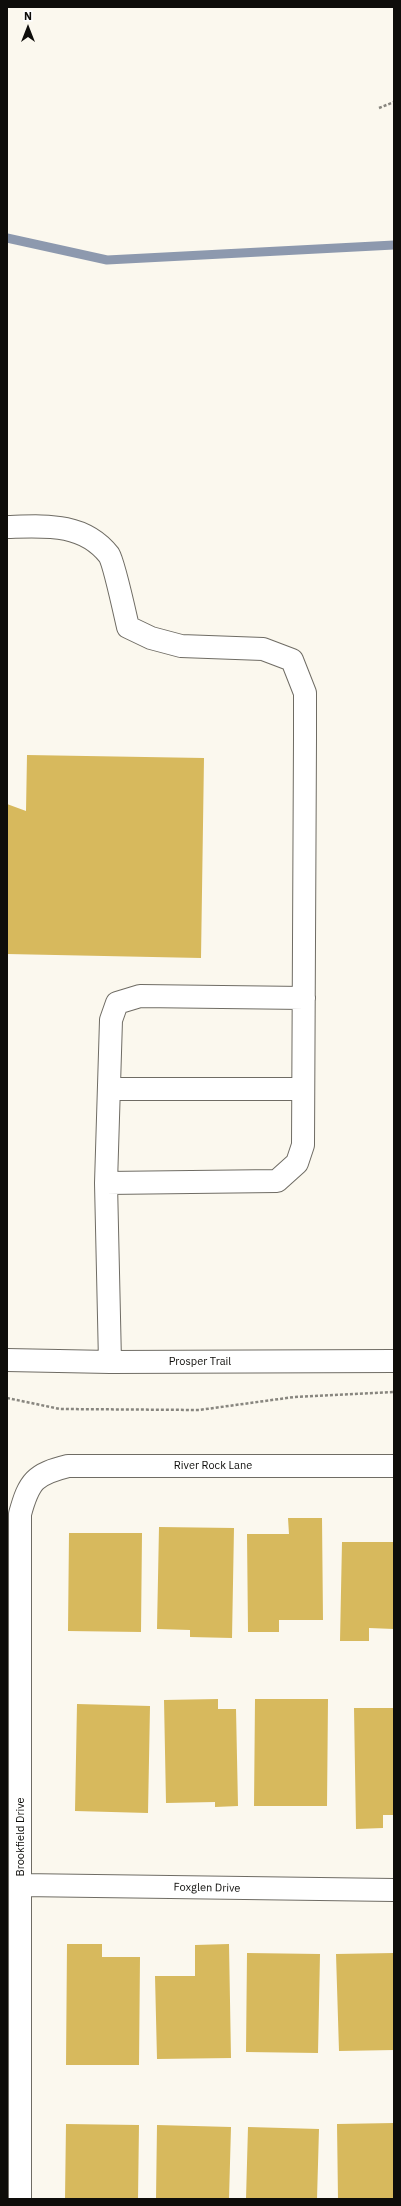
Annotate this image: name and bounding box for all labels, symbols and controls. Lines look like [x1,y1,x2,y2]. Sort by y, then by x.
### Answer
north arrow [8,8,48,48]
text: N [24,9,32,23]
street label: Prosper Trail [169,1355,231,1369]
street label: River Rock Lane [174,1459,252,1473]
street label: Brookfield Drive [14,1797,28,1877]
street label: Foxglen Drive [174,1881,240,1895]

